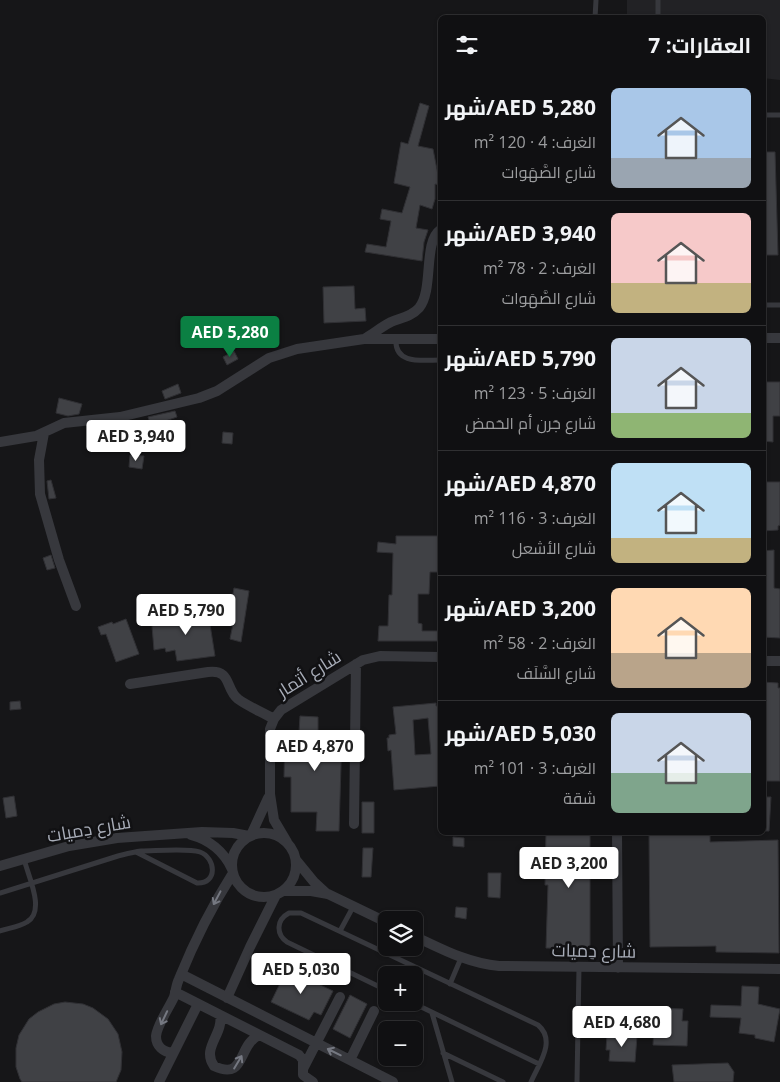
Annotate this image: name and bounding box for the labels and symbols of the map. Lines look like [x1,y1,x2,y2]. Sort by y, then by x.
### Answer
pin: AED 5,280 [173,316,287,358]
pin: AED 3,940 [79,420,193,462]
pin: AED 5,790 [129,594,243,636]
street label: شارع أتمار [271,644,346,704]
pin: AED 4,870 [258,730,372,772]
street label: شارع دِميات [45,809,133,848]
pin: AED 3,200 [512,846,626,889]
one-way arrow [212,891,222,905]
street label: شارع دِميات [551,937,637,964]
pin: AED 5,030 [244,952,358,995]
pin: AED 4,680 [565,1006,679,1048]
one-way arrow [159,1010,168,1025]
one-way arrow [327,1047,342,1057]
one-way arrow [233,1055,243,1070]

